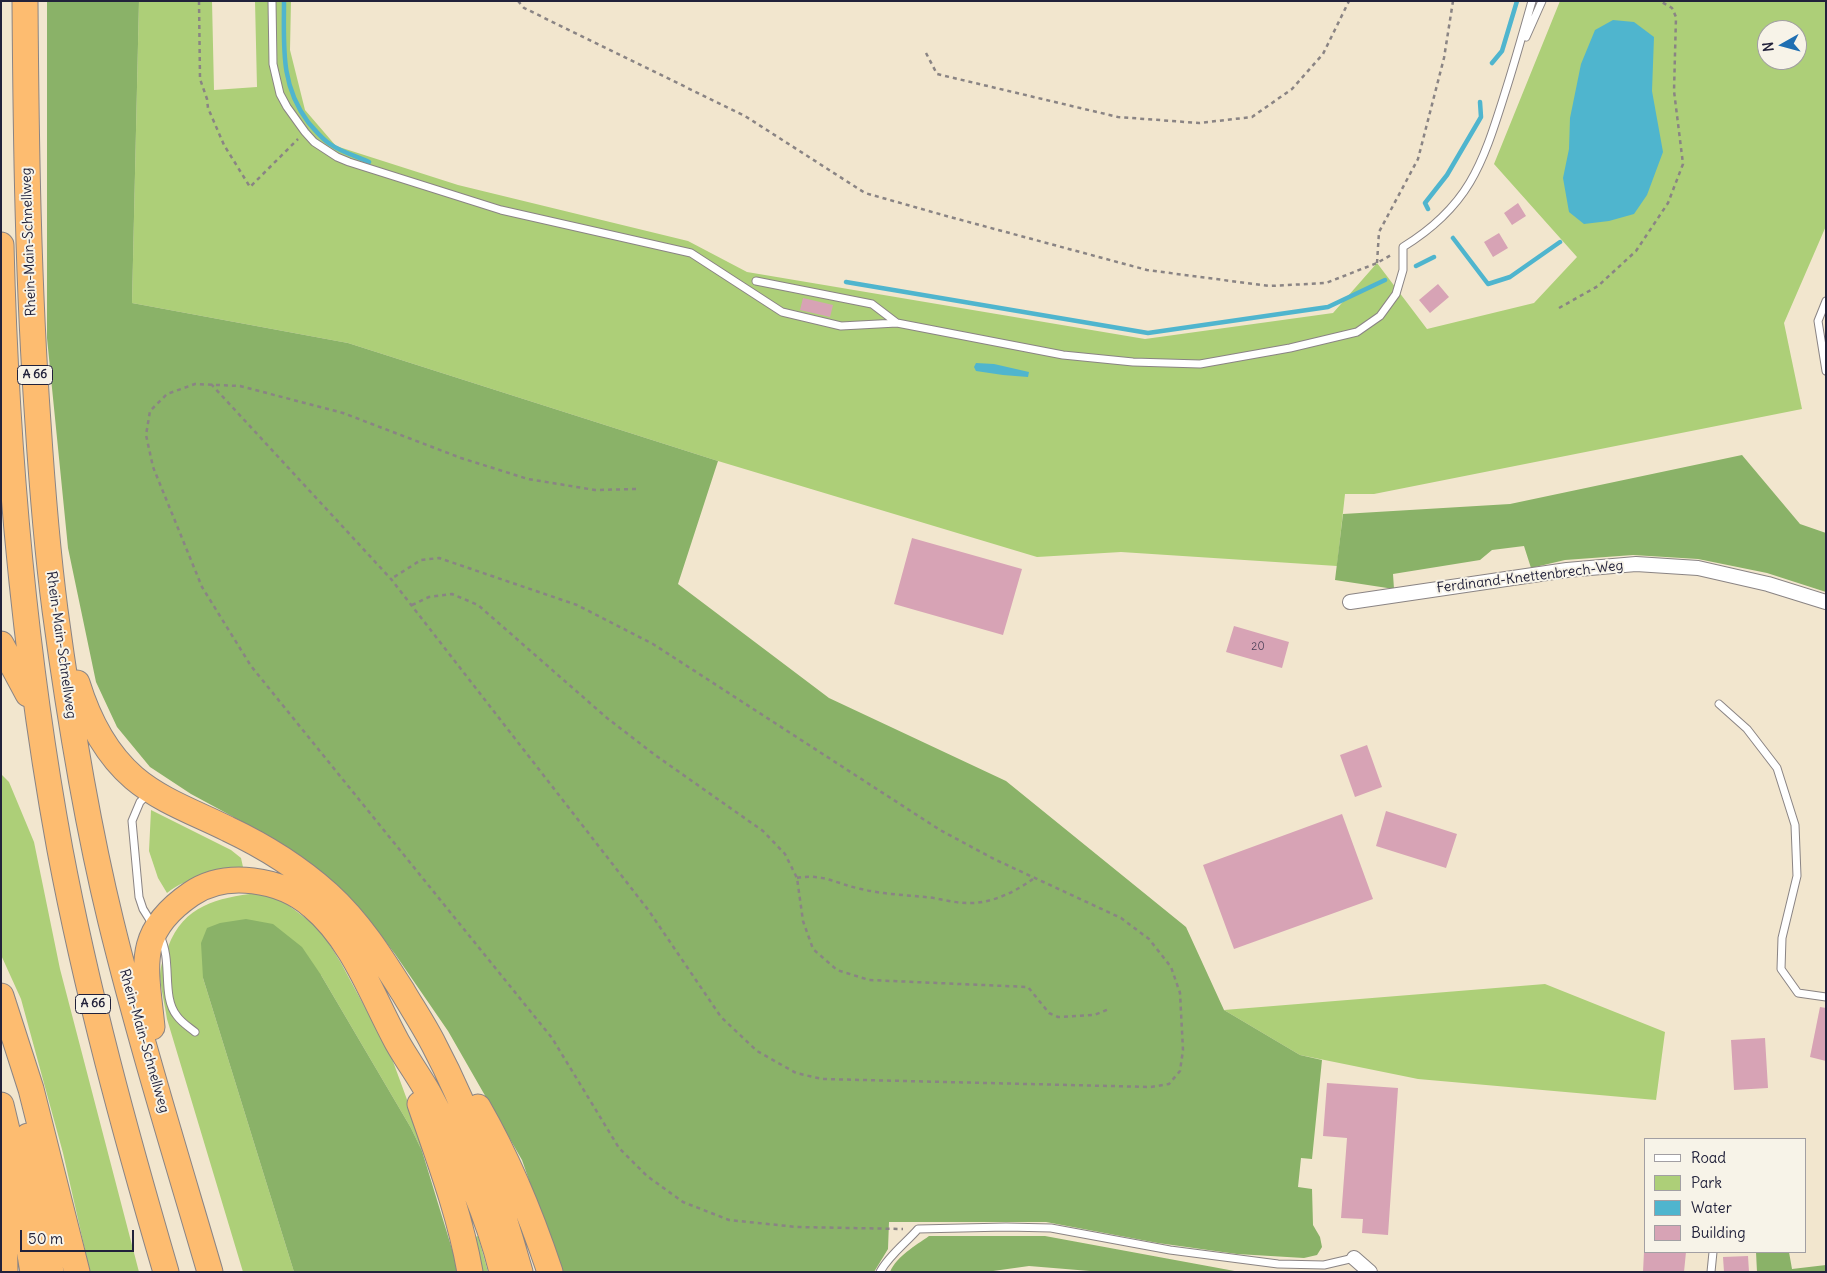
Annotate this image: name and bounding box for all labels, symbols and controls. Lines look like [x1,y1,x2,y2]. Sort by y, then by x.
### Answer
north arrow [1757,20,1807,70]
text: N [1759,41,1778,53]
street label: Rhein-Main-Schnellweg [18,167,40,317]
road number: A 66 [18,366,52,384]
street label: Ferdinand-Knettenbrech-Weg [1436,557,1624,597]
street label: Rhein-Main-Schnellweg [42,570,80,720]
house number: 20 [1251,640,1265,654]
street label: Rhein-Main-Schnellweg [115,967,173,1115]
road number: A 66 [76,994,110,1014]
legend [1644,1138,1807,1253]
text: Road [1691,1148,1726,1167]
text: Park [1691,1173,1722,1192]
text: Water [1691,1198,1732,1217]
scale bar [22,1220,136,1252]
text: Building [1691,1223,1746,1242]
text: 50 m [28,1229,63,1248]

